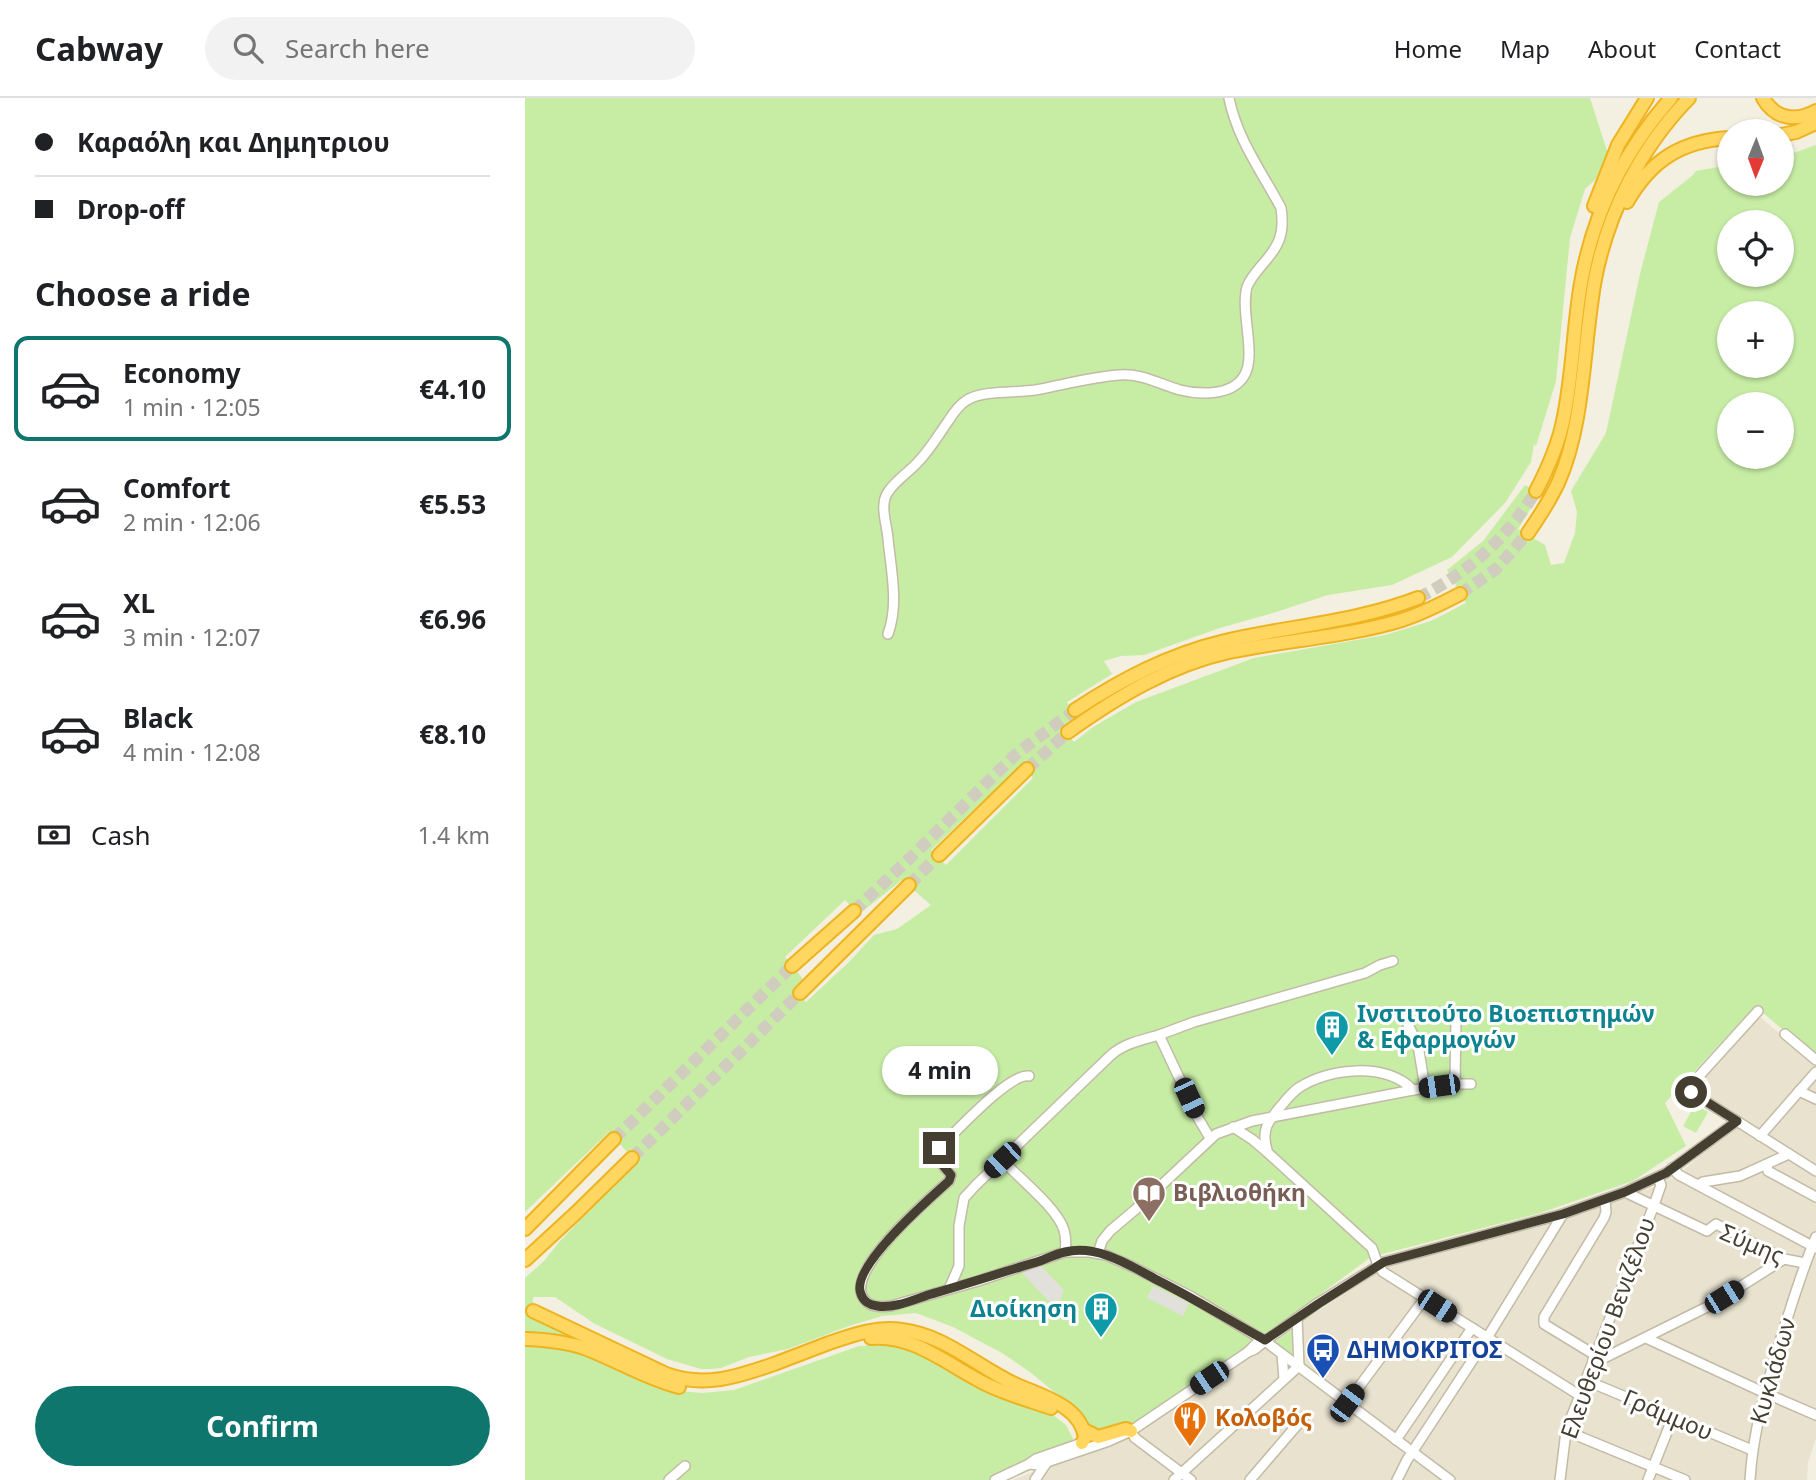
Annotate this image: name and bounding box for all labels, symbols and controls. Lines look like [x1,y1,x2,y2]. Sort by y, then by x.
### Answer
search box [205,17,695,80]
text: Cabway [35,26,163,71]
icon: search [229,29,267,67]
text: Search here [285,30,430,66]
text: Home [1394,32,1462,65]
text: Map [1500,32,1550,65]
text: About [1588,32,1656,65]
text: Contact [1694,32,1781,65]
north arrow [1717,119,1794,196]
map controls [1717,119,1794,469]
text: Καραόλη και Δημητριου [77,124,390,160]
text: Drop-off [77,191,184,227]
button: locate [1717,210,1794,287]
text: Choose a ride [35,272,251,315]
button: + [1717,301,1794,378]
text: Economy [123,355,241,391]
icon: car [39,357,102,420]
text: €4.10 [419,371,486,407]
text: 1 min · 12:05 [123,391,261,423]
button: − [1717,392,1794,469]
text: Comfort [123,470,231,506]
icon: car [39,472,102,535]
text: €5.53 [419,486,486,522]
text: 2 min · 12:06 [123,506,261,538]
text: XL [123,585,155,621]
icon: car [39,587,102,650]
text: €6.96 [419,601,486,637]
text: 3 min · 12:07 [123,621,261,653]
text: Black [123,700,193,736]
icon: car [39,702,102,765]
text: €8.10 [419,716,486,752]
text: 4 min · 12:08 [123,736,261,768]
icon: cash [35,816,73,854]
text: Cash [91,817,151,853]
text: 1.4 km [418,819,490,851]
place label: Ινστιτούτο Βιοεπιστημών & Εφαρμογών [1357,997,1655,1055]
building icon: Ινστιτούτο Βιοεπιστημών & Εφαρμογών [1313,1008,1351,1057]
callout: 4 min [881,1046,997,1096]
text: 4 min [908,1054,972,1086]
car [1417,1073,1462,1099]
car [1171,1075,1208,1121]
route start [1675,1076,1707,1108]
route end [923,1132,955,1164]
car [980,1138,1025,1182]
library icon: Βιβλιοθήκη [1130,1174,1168,1223]
place label: Βιβλιοθήκη [1173,1176,1306,1208]
street label: Ελευθερίου Βενιζέλου [1552,1212,1662,1443]
street label: Σύμης [1716,1215,1789,1271]
car [1701,1277,1748,1317]
car [1414,1286,1461,1326]
building icon: Διοίκηση [1082,1290,1120,1339]
place label: Διοίκηση [970,1292,1077,1324]
street label: Κυκλάδων [1742,1314,1803,1428]
bus stop icon: ΔΗΜΟΚΡΙΤΟΣ [1304,1331,1342,1380]
place label: ΔΗΜΟΚΡΙΤΟΣ [1347,1333,1502,1365]
car [1186,1358,1233,1398]
car [1326,1380,1369,1426]
street label: Γράμμου [1619,1381,1718,1447]
button: Confirm [35,1386,490,1466]
restaurant icon: Κολοβός [1171,1399,1209,1448]
place label: Κολοβός [1215,1401,1312,1433]

